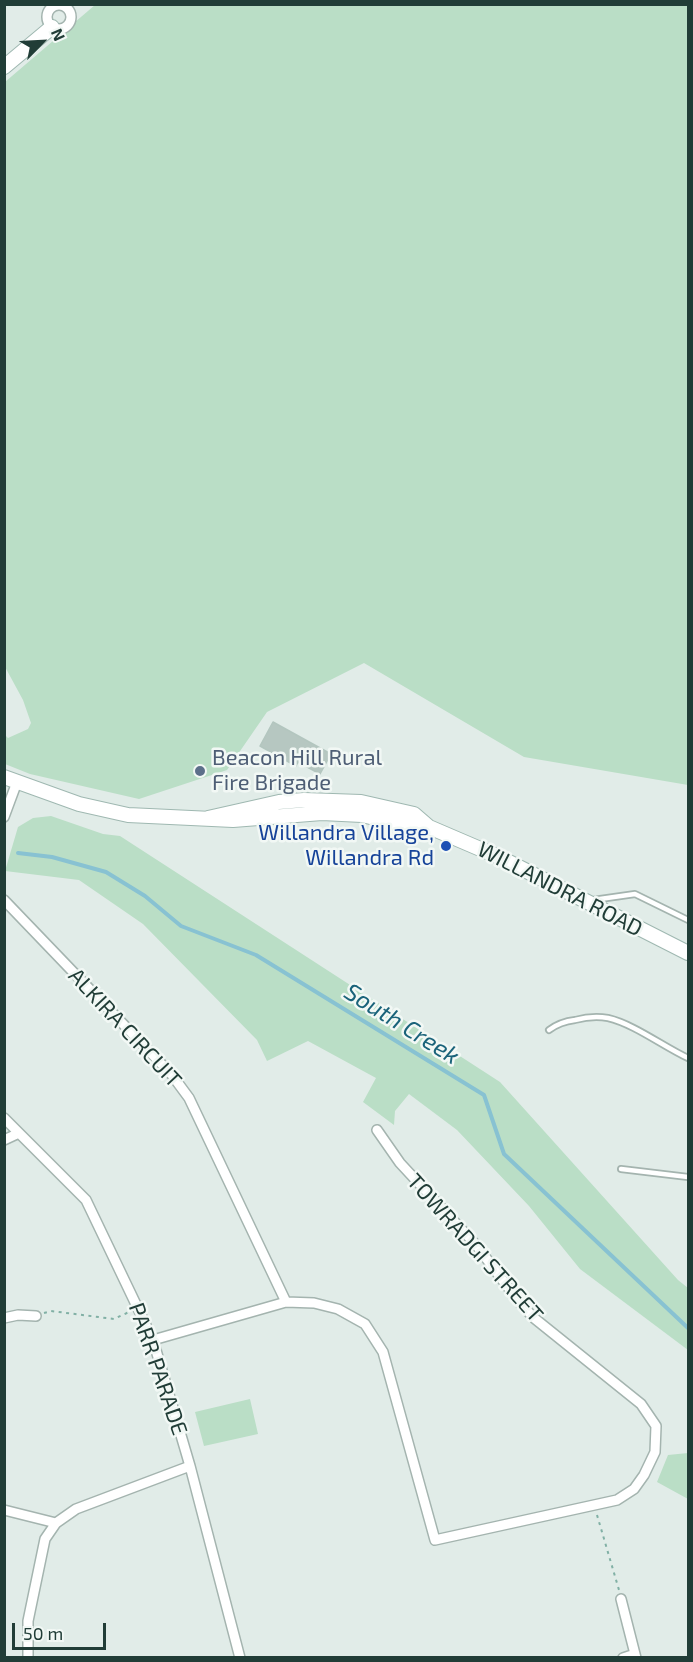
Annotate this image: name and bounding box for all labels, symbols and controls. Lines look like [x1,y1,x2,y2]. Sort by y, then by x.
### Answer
north arrow [12,12,72,72]
text: N [48,25,70,44]
place label: Beacon Hill Rural Fire Brigade [212,745,382,796]
marker: Beacon Hill Rural Fire Brigade [193,764,207,778]
place label: Willandra Village, Willandra Rd [258,820,434,872]
street label: WILLANDRA ROAD [473,836,647,942]
marker: Willandra Village, Willandra Rd [439,839,453,853]
street label: ALKIRA CIRCUIT [63,963,187,1093]
water label: South Creek [339,977,465,1071]
street label: TOWRADGI STREET [401,1168,549,1328]
street label: PARR PARADE [123,1299,193,1439]
scale bar [15,1611,110,1649]
text: 50 m [23,1622,63,1644]

